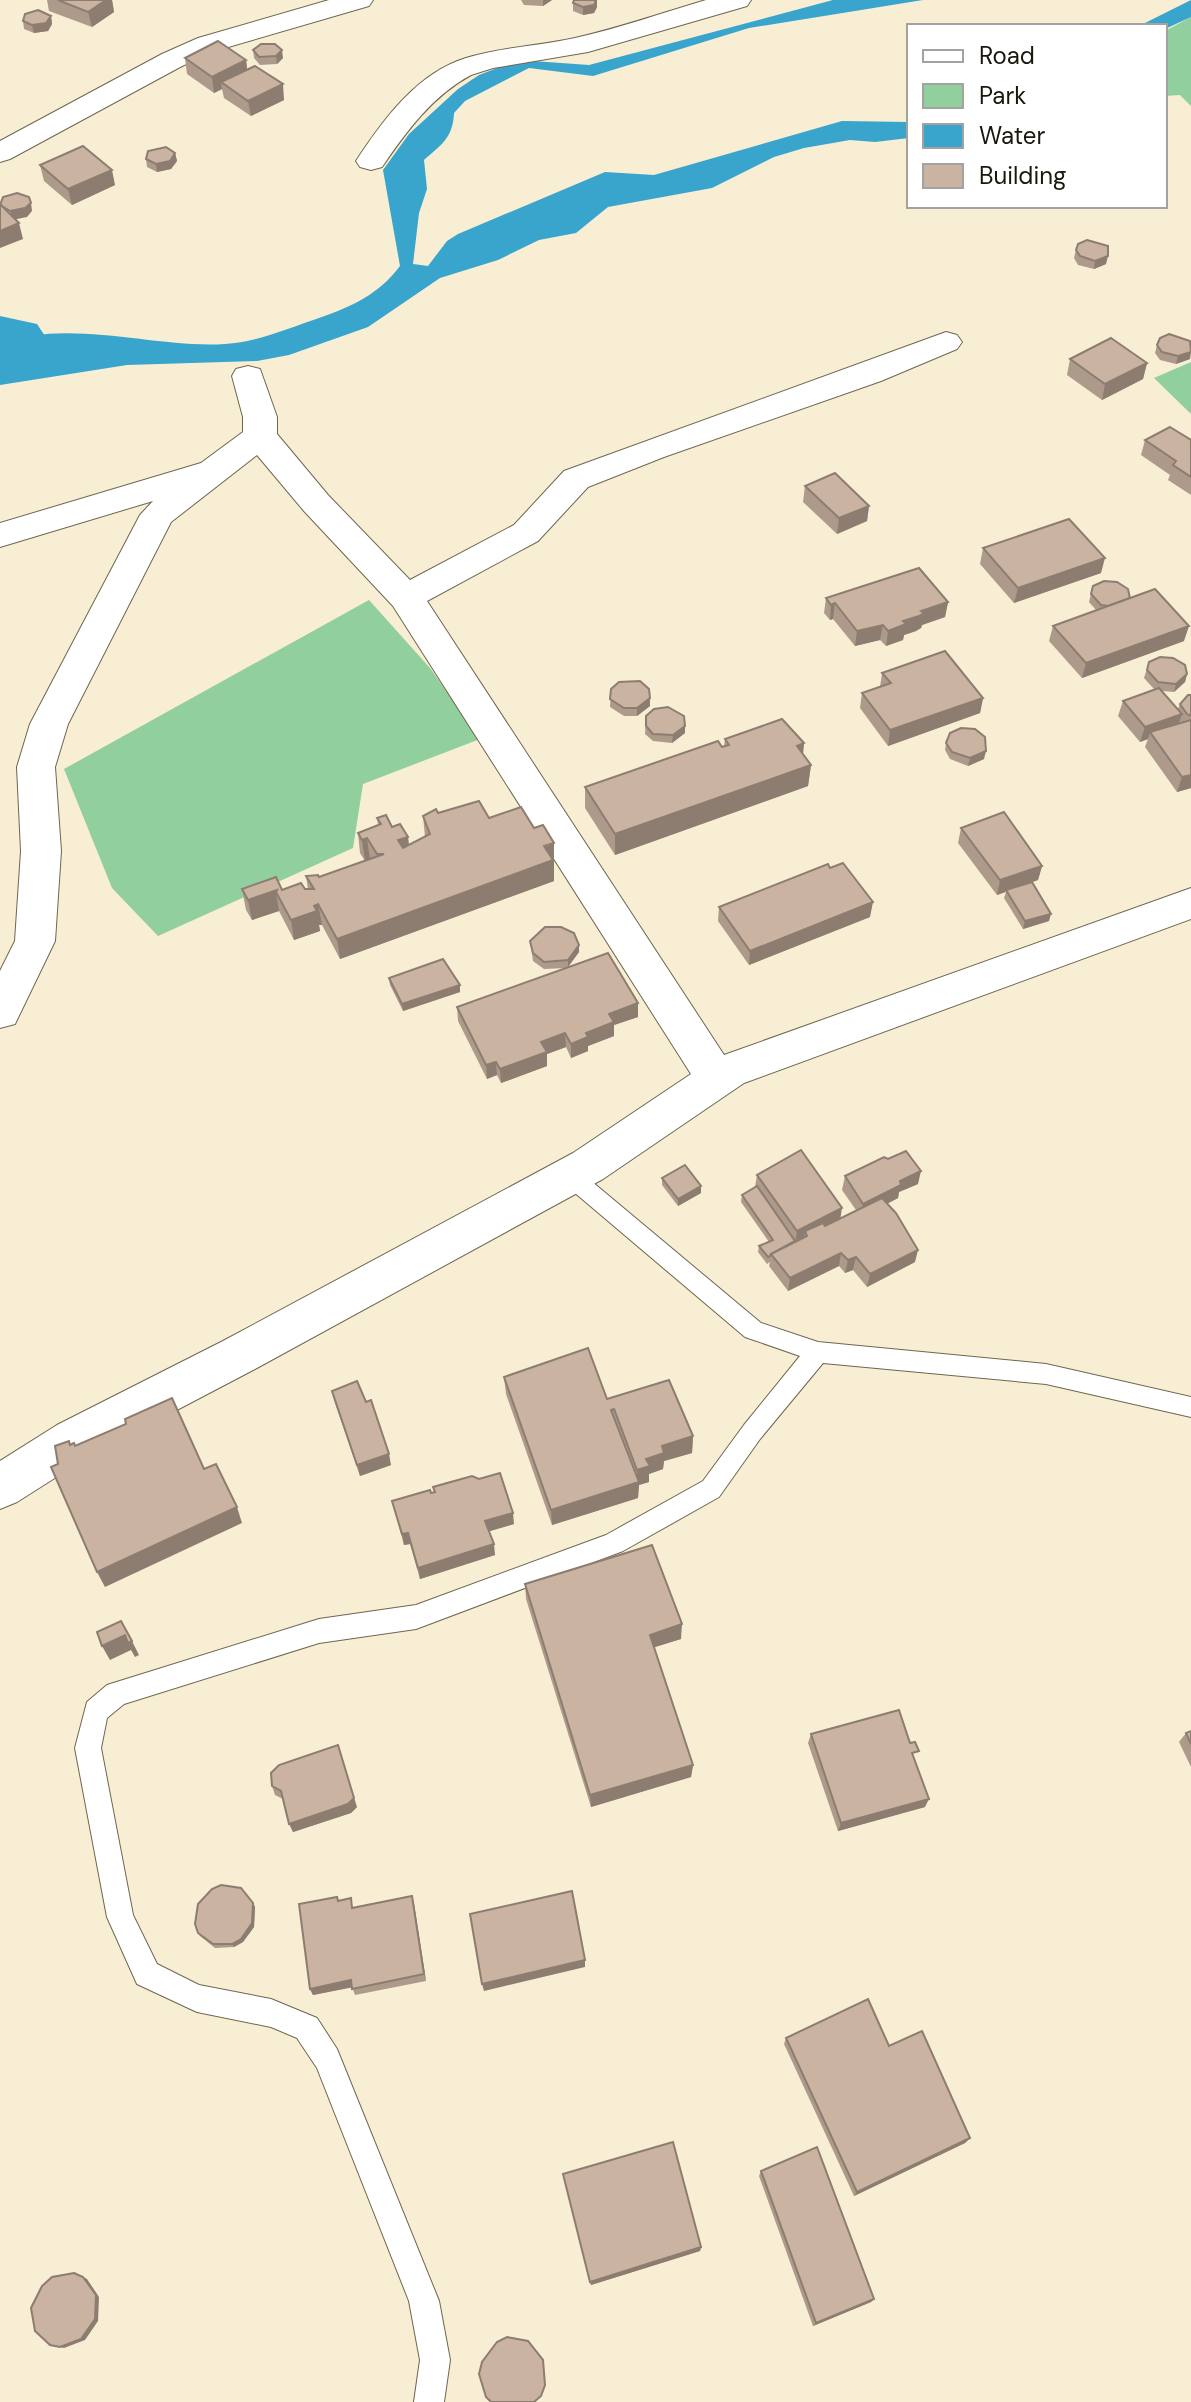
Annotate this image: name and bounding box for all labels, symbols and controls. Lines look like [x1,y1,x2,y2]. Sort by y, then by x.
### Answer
legend [907,24,1167,208]
text: Road [979,40,1035,71]
text: Park [979,80,1026,111]
text: Water [979,120,1045,151]
text: Building [979,160,1066,191]

